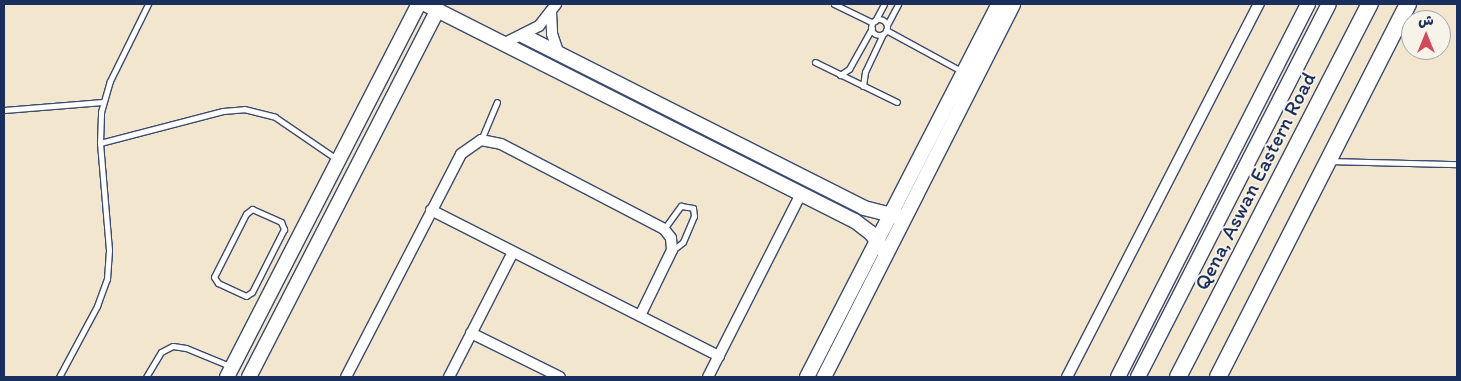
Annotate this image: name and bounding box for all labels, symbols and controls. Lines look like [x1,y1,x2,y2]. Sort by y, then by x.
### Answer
north arrow [1401,10,1451,60]
text: ش [1418,12,1434,29]
street label: Qena, Aswan Eastern Road [1189,68,1321,294]

